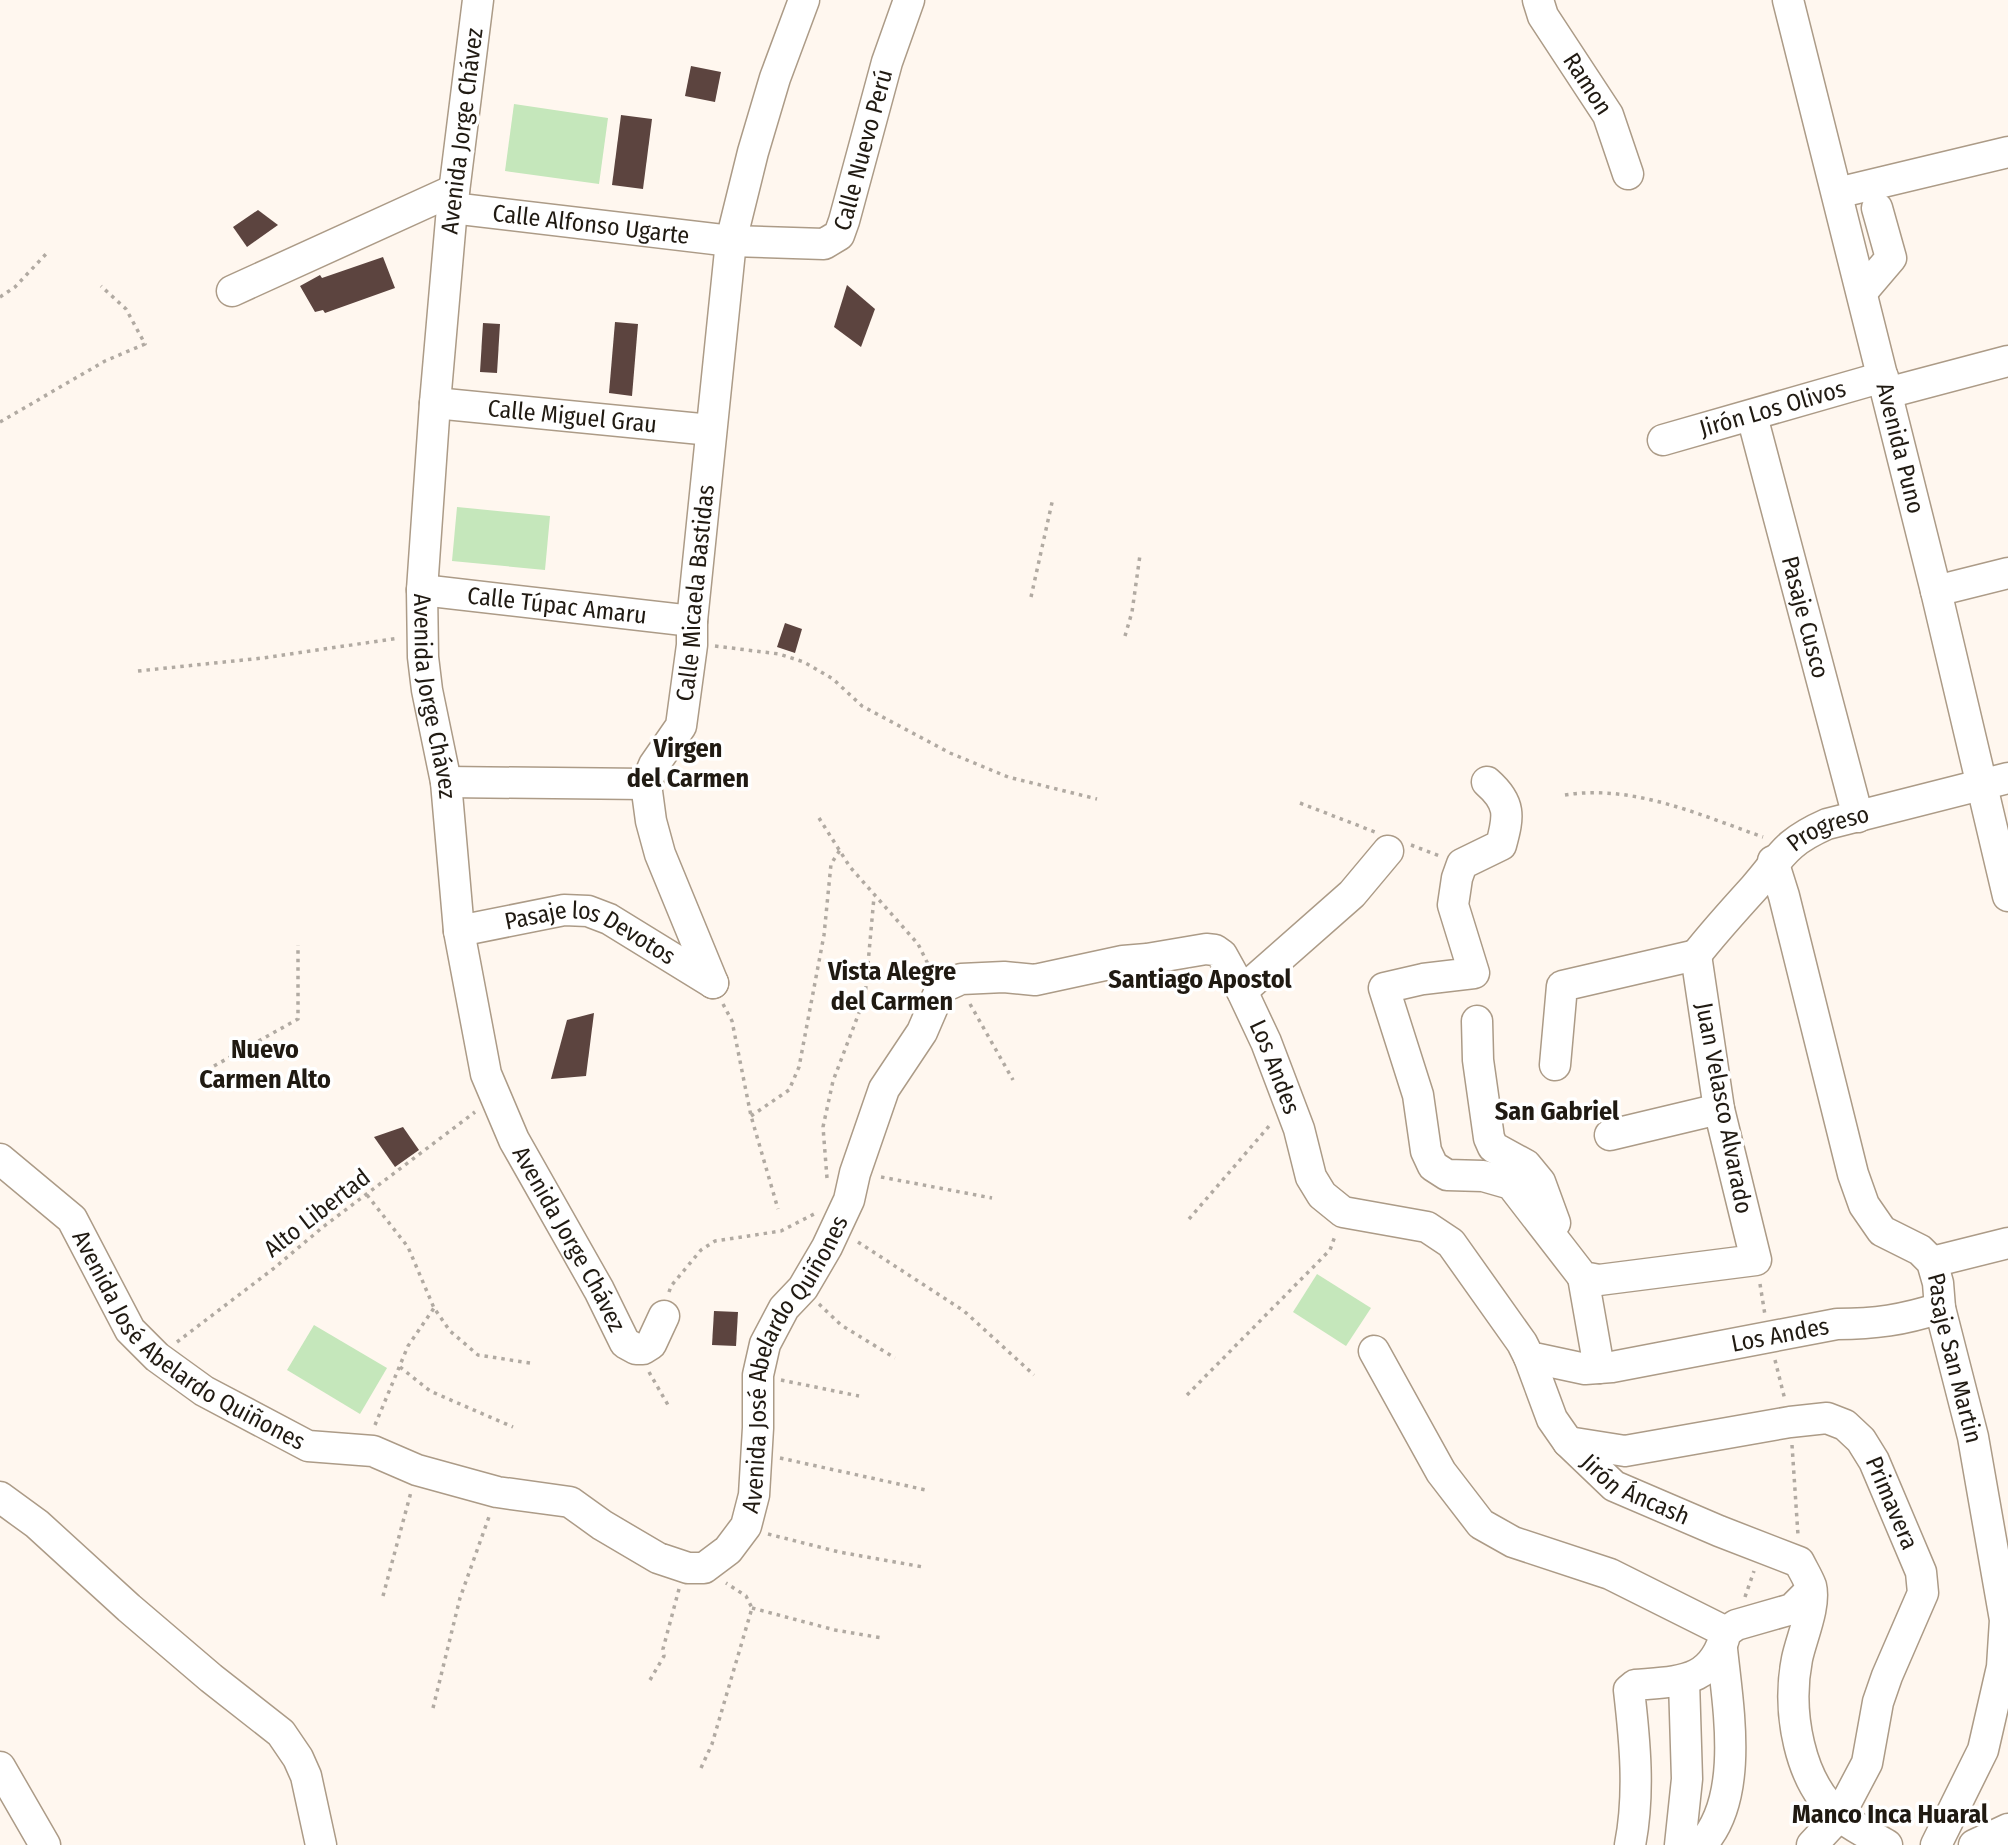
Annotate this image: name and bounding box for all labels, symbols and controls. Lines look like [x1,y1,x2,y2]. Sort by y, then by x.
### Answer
street label: Avenida Jorge Chávez [435,26,489,236]
street label: Ramon [1557,48,1618,120]
street label: Calle Nuevo Perú [828,66,898,235]
street label: Calle Alfonso Ugarte [491,199,691,250]
street label: Jirón Los Olivos [1696,374,1849,443]
street label: Avenida Puno [1870,380,1930,517]
street label: Calle Miguel Grau [486,394,658,439]
street label: Calle Micaela Bastidas [671,483,720,703]
street label: Pasaje Cusco [1776,553,1835,681]
street label: Calle Túpac Amaru [466,581,648,630]
street label: Avenida Jorge Chávez [408,593,461,800]
district label: Virgen del Carmen [627,733,749,794]
street label: Progreso [1781,800,1872,857]
street label: Pasaje los Devotos [502,896,681,970]
district label: Vista Alegre del Carmen [827,956,956,1017]
district label: Santiago Apostol [1108,964,1293,995]
street label: Juan Velasco Alvarado [1690,1000,1758,1216]
street label: Los Andes [1244,1015,1306,1118]
district label: Nuevo Carmen Alto [199,1034,331,1095]
district label: San Gabriel [1495,1096,1620,1127]
street label: Avenida Jorge Chávez [506,1141,631,1336]
street label: Alto Libertad [258,1163,376,1263]
street label: Avenida José Abelardo Quiñones [736,1211,854,1516]
street label: Avenida José Abelardo Quiñones [66,1226,310,1456]
street label: Pasaje San Martin [1922,1270,1988,1446]
street label: Los Andes [1729,1312,1831,1358]
street label: Jirón Áncash [1575,1448,1694,1531]
street label: Primavera [1860,1452,1924,1554]
district label: Manco Inca Huaral [1792,1799,1989,1830]

